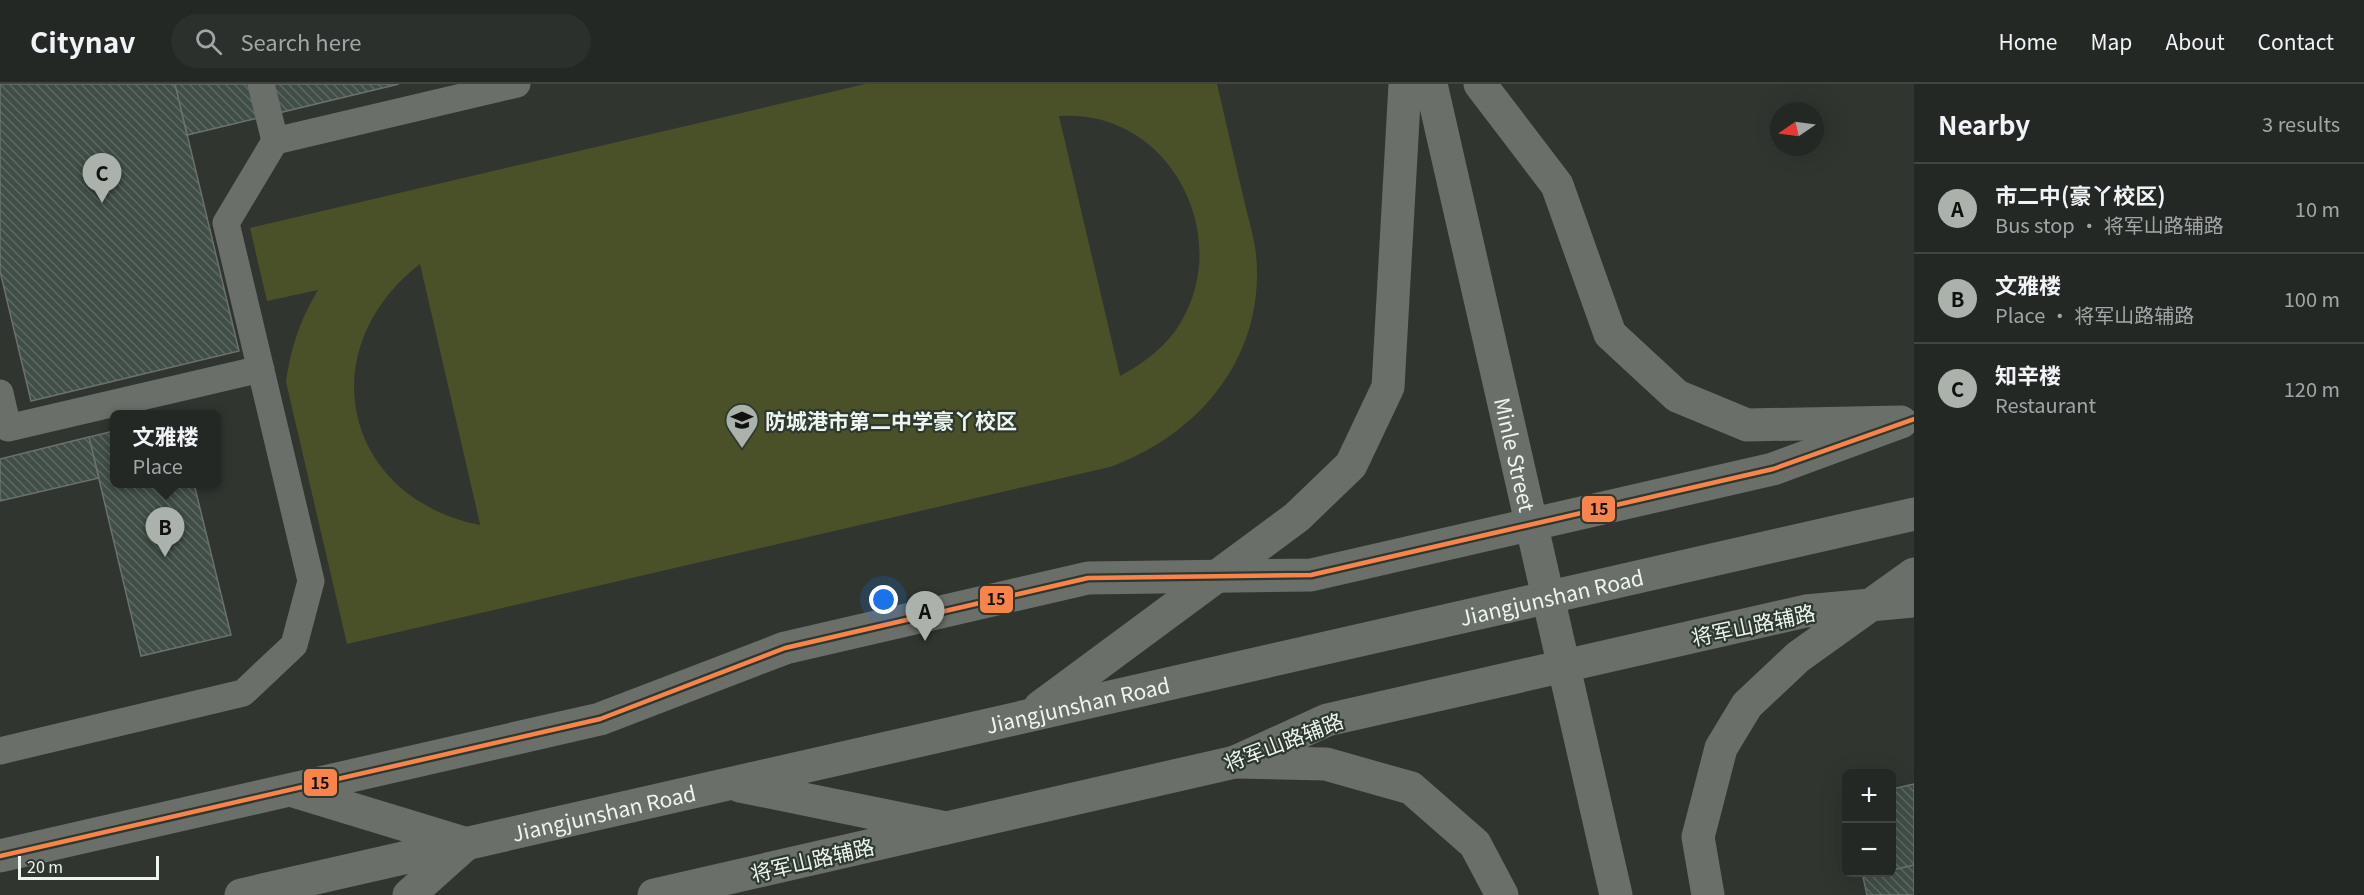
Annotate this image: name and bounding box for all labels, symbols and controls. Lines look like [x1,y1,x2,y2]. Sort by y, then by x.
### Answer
search box [171,14,591,68]
text: Citynav [30,21,135,61]
icon: search [192,25,225,58]
text: Search here [240,25,361,57]
text: Home [1998,26,2058,56]
text: Map [2091,26,2132,56]
text: About [2165,26,2225,56]
text: Contact [2258,26,2334,56]
north arrow [1770,102,1824,156]
text: Nearby [1938,105,2030,142]
text: 3 results [2262,109,2340,138]
pin: C [82,154,122,203]
text: 市二中(豪丫校区) [1995,178,2166,210]
text: A [1951,194,1964,223]
text: 10 m [2295,194,2340,223]
text: Bus stop · 将军山路辅路 [1995,210,2224,239]
text: 文雅楼 [1995,268,2061,300]
text: B [1951,284,1964,313]
text: 100 m [2284,284,2340,313]
text: Place · 将军山路辅路 [1995,300,2194,329]
text: 知辛楼 [1995,358,2061,390]
text: C [1951,374,1964,403]
text: 120 m [2284,374,2340,403]
text: Restaurant [1995,390,2096,419]
street label: Minle Street [1488,394,1543,515]
school or university icon: 防城港市第二中学豪丫校区 [724,402,760,449]
place label: 防城港市第二中学豪丫校区 [765,405,1017,435]
popup [110,410,221,488]
text: 文雅楼 [132,419,199,451]
text: Place [132,451,183,480]
line badge: 15 [1581,495,1616,523]
text: 15 [1590,496,1608,520]
pin: B [146,508,184,557]
street label: Jiangjunshan Road [1457,561,1646,632]
your location [869,585,898,614]
line badge: 15 [979,585,1014,614]
text: 15 [987,586,1005,610]
pin: A [906,592,944,641]
street label: 将军山路辅路 [1688,596,1818,652]
street label: Jiangjunshan Road [983,669,1172,740]
street label: 将军山路辅路 [1219,704,1347,778]
line badge: 15 [303,768,338,797]
map controls [1842,769,1896,877]
button: + [1842,769,1896,823]
text: 15 [311,770,329,794]
street label: Jiangjunshan Road [509,777,699,848]
button: − [1842,823,1896,877]
street label: 将军山路辅路 [747,830,877,888]
scale bar [18,853,159,880]
text: 20 m [27,854,63,878]

